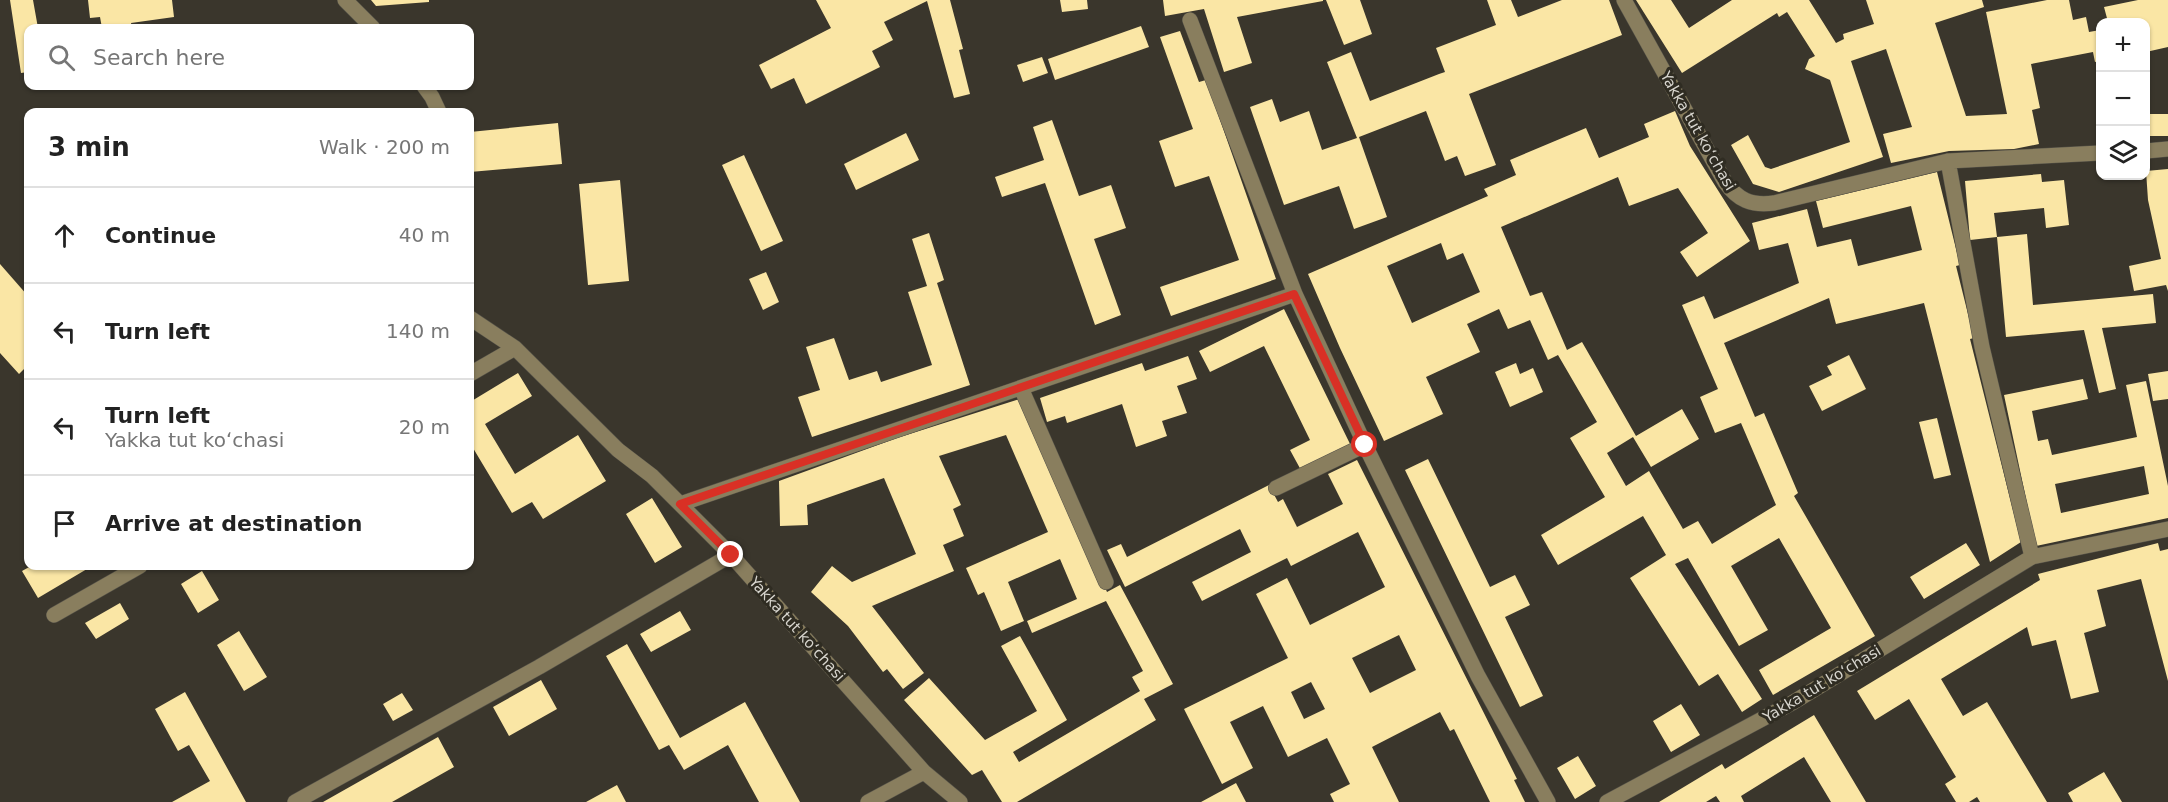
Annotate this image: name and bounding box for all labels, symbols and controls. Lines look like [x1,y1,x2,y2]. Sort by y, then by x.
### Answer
map controls [2096,18,2150,180]
button: + [2096,18,2150,72]
search box [24,24,474,90]
icon: search [45,41,78,74]
text: Search here [93,45,225,70]
street label: Yakka tut koʻchasi [1656,67,1739,194]
button: − [2096,72,2150,126]
button: layers [2096,126,2150,180]
text: 3 min [48,132,130,162]
text: Walk · 200 m [319,135,450,159]
icon: ahead [48,219,81,252]
text: Continue [105,223,216,248]
text: 40 m [399,223,450,247]
icon: left [48,315,81,348]
text: Turn left [105,319,210,344]
text: 140 m [386,319,450,343]
text: Turn left [105,403,210,428]
icon: left [48,411,81,444]
text: 20 m [399,415,450,439]
text: Yakka tut koʻchasi [105,428,284,452]
route start [1351,431,1377,457]
icon: arrive [48,507,81,540]
text: Arrive at destination [105,511,362,536]
route end [717,541,743,567]
street label: Yakka tut koʻchasi [745,572,849,685]
street label: Yakka tut koʻchasi [1759,642,1884,727]

